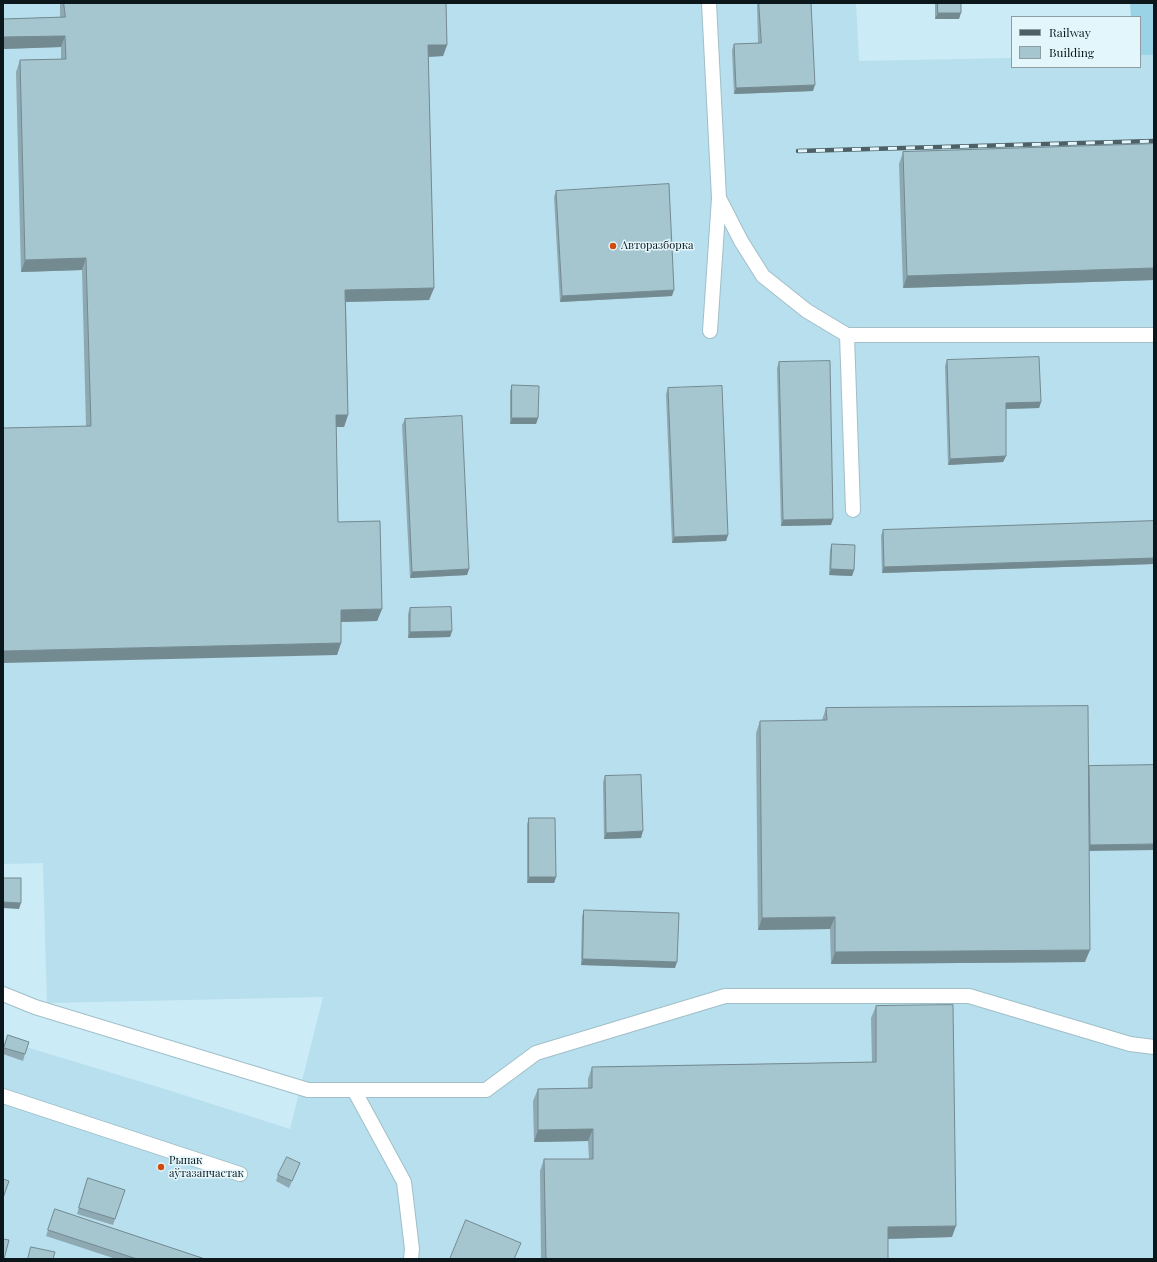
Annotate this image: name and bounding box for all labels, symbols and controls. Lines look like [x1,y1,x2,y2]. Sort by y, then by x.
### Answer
legend [1011,16,1141,68]
text: Railway [1049,24,1091,40]
text: Building [1049,44,1094,60]
place label: Авторазборка [621,239,693,253]
marker: Авторазборка [608,241,618,251]
place label: Рынак аўтазапчастак [169,1154,244,1180]
marker: Рынак аўтазапчастак [156,1162,166,1172]

